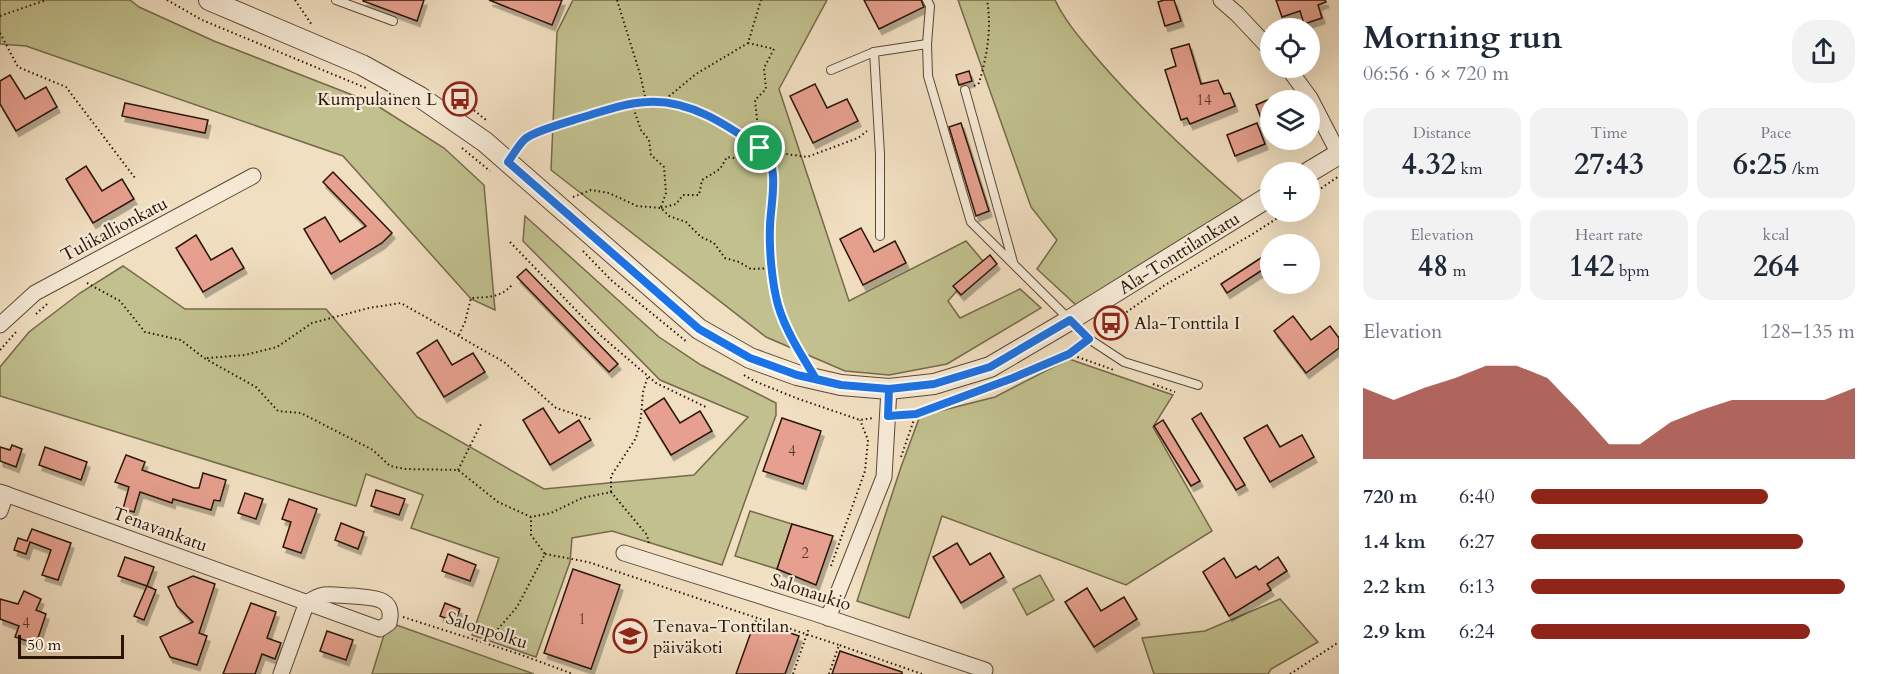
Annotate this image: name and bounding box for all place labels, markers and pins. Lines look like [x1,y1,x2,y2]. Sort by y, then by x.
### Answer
bus stop icon: Kumpulainen L [442,81,478,117]
place label: Kumpulainen L [317,87,437,112]
pin [734,122,785,173]
bus stop icon: Ala-Tonttila I [1093,305,1129,341]
place label: Ala-Tonttila I [1134,311,1240,336]
place label: Tenava-Tonttilan päiväkoti [653,614,790,660]
school or university icon: Tenava-Tonttilan päiväkoti [612,618,648,654]

